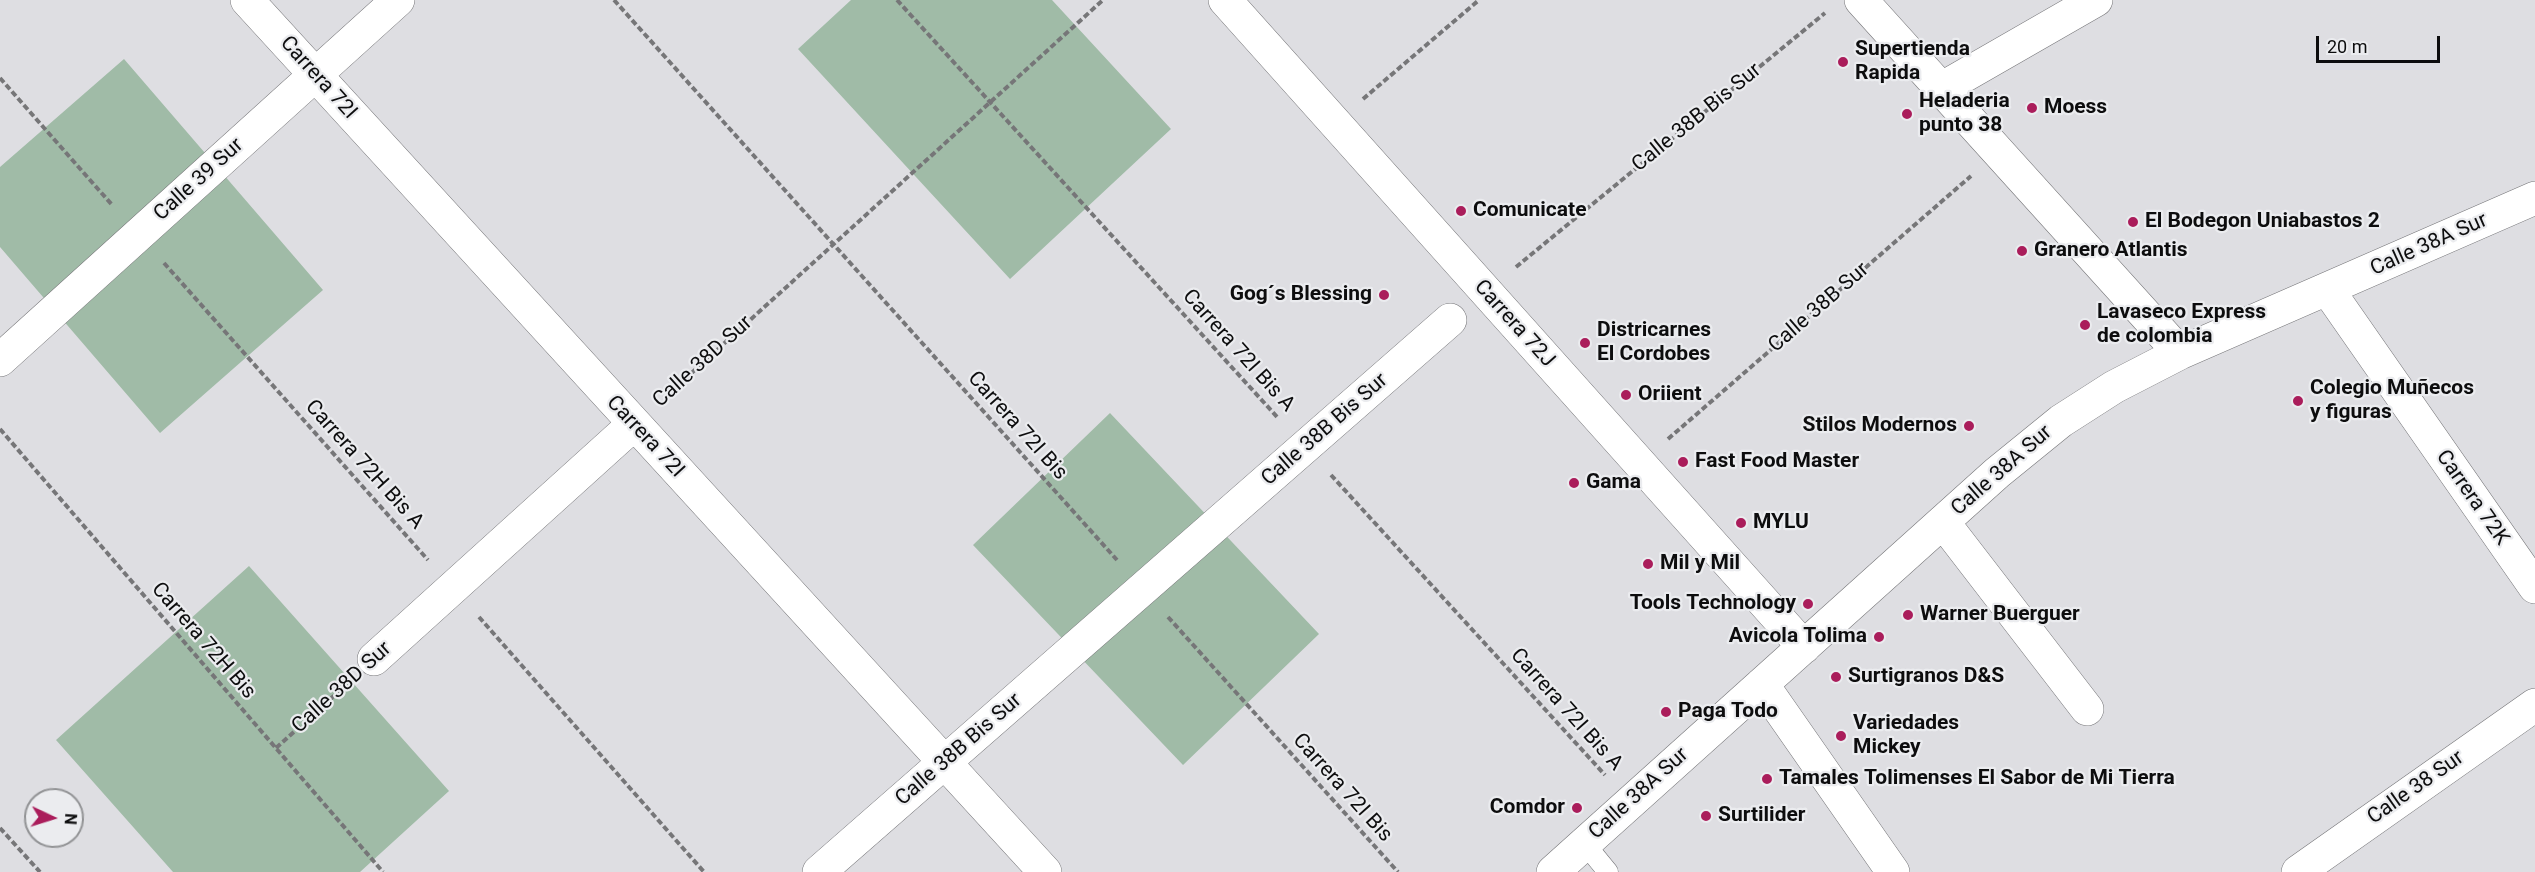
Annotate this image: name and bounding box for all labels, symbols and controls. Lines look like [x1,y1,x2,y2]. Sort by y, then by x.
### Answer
scale bar [2319,24,2444,62]
street label: Carrera 72I [274,31,362,125]
text: 20 m [2327,36,2367,57]
place label: Supertienda Rapida [1855,37,1970,87]
marker: Supertienda Rapida [1836,55,1850,69]
street label: Calle 38B Bis Sur [1627,58,1767,178]
place label: Heladeria punto 38 [1919,89,2010,139]
place label: Moess [2044,95,2107,121]
marker: Moess [2025,101,2039,115]
marker: Heladeria punto 38 [1900,107,1914,121]
street label: Calle 39 Sur [149,133,249,227]
place label: Comunicate [1473,198,1587,224]
marker: Comunicate [1454,204,1468,218]
street label: Calle 38A Sur [2367,208,2491,282]
place label: El Bodegon Uniabastos 2 [2145,209,2380,235]
marker: El Bodegon Uniabastos 2 [2126,215,2140,229]
place label: Granero Atlantis [2034,238,2188,264]
marker: Granero Atlantis [2015,244,2029,258]
street label: Calle 38B Sur [1764,258,1874,358]
street label: Carrera 72J [1468,275,1560,373]
place label: Gog´s Blessing [1230,282,1372,308]
street label: Carrera 72I Bis A [1176,285,1300,417]
marker: Gog´s Blessing [1377,288,1391,302]
place label: Lavaseco Express de colombia [2097,300,2266,350]
street label: Calle 38D Sur [648,311,758,413]
place label: Districarnes El Cordobes [1597,318,1711,368]
marker: Lavaseco Express de colombia [2078,318,2092,332]
marker: Districarnes El Cordobes [1578,336,1592,350]
street label: Carrera 72I Bis [962,367,1072,485]
street label: Calle 38B Bis Sur [1257,368,1393,492]
place label: Colegio Muñecos y figuras [2310,376,2474,426]
place label: Oriient [1638,382,1702,408]
marker: Oriient [1619,388,1633,402]
street label: Carrera 72I [601,391,689,483]
marker: Colegio Muñecos y figuras [2291,394,2305,408]
street label: Carrera 72H Bis A [299,395,429,535]
place label: Stilos Modernos [1802,413,1957,439]
marker: Stilos Modernos [1962,419,1976,433]
street label: Calle 38A Sur [1946,420,2058,522]
street label: Carrera 72K [2430,446,2514,550]
place label: Fast Food Master [1695,449,1859,475]
marker: Fast Food Master [1676,455,1690,469]
place label: Gama [1586,470,1641,496]
marker: Gama [1567,476,1581,490]
place label: MYLU [1753,510,1809,536]
marker: MYLU [1734,516,1748,530]
place label: Mil y Mil [1660,551,1740,577]
marker: Mil y Mil [1641,557,1655,571]
street label: Carrera 72H Bis [145,577,261,705]
place label: Tools Technology [1630,591,1796,617]
marker: Tools Technology [1801,597,1815,611]
place label: Warner Buerguer [1920,602,2080,628]
marker: Warner Buerguer [1901,608,1915,622]
place label: Avicola Tolima [1729,624,1867,650]
marker: Avicola Tolima [1872,630,1886,644]
street label: Calle 38D Sur [287,637,397,739]
street label: Carrera 72I Bis A [1504,644,1628,776]
place label: Surtigranos D&S [1848,664,2004,690]
marker: Surtigranos D&S [1829,670,1843,684]
street label: Calle 38B Bis Sur [891,688,1027,812]
place label: Paga Todo [1678,699,1778,725]
marker: Paga Todo [1659,705,1673,719]
place label: Variedades Mickey [1853,711,1959,761]
street label: Carrera 72I Bis [1287,729,1397,847]
marker: Variedades Mickey [1834,729,1848,743]
street label: Calle 38A Sur [1584,743,1694,845]
street label: Calle 38 Sur [2363,746,2469,830]
place label: Tamales Tolimenses El Sabor de Mi Tierra [1779,766,2175,792]
marker: Tamales Tolimenses El Sabor de Mi Tierra [1760,772,1774,786]
north arrow [24,788,84,848]
place label: Comdor [1490,795,1565,821]
marker: Comdor [1570,801,1584,815]
place label: Surtilider [1718,803,1806,829]
marker: Surtilider [1699,809,1713,823]
text: N [61,813,80,825]

